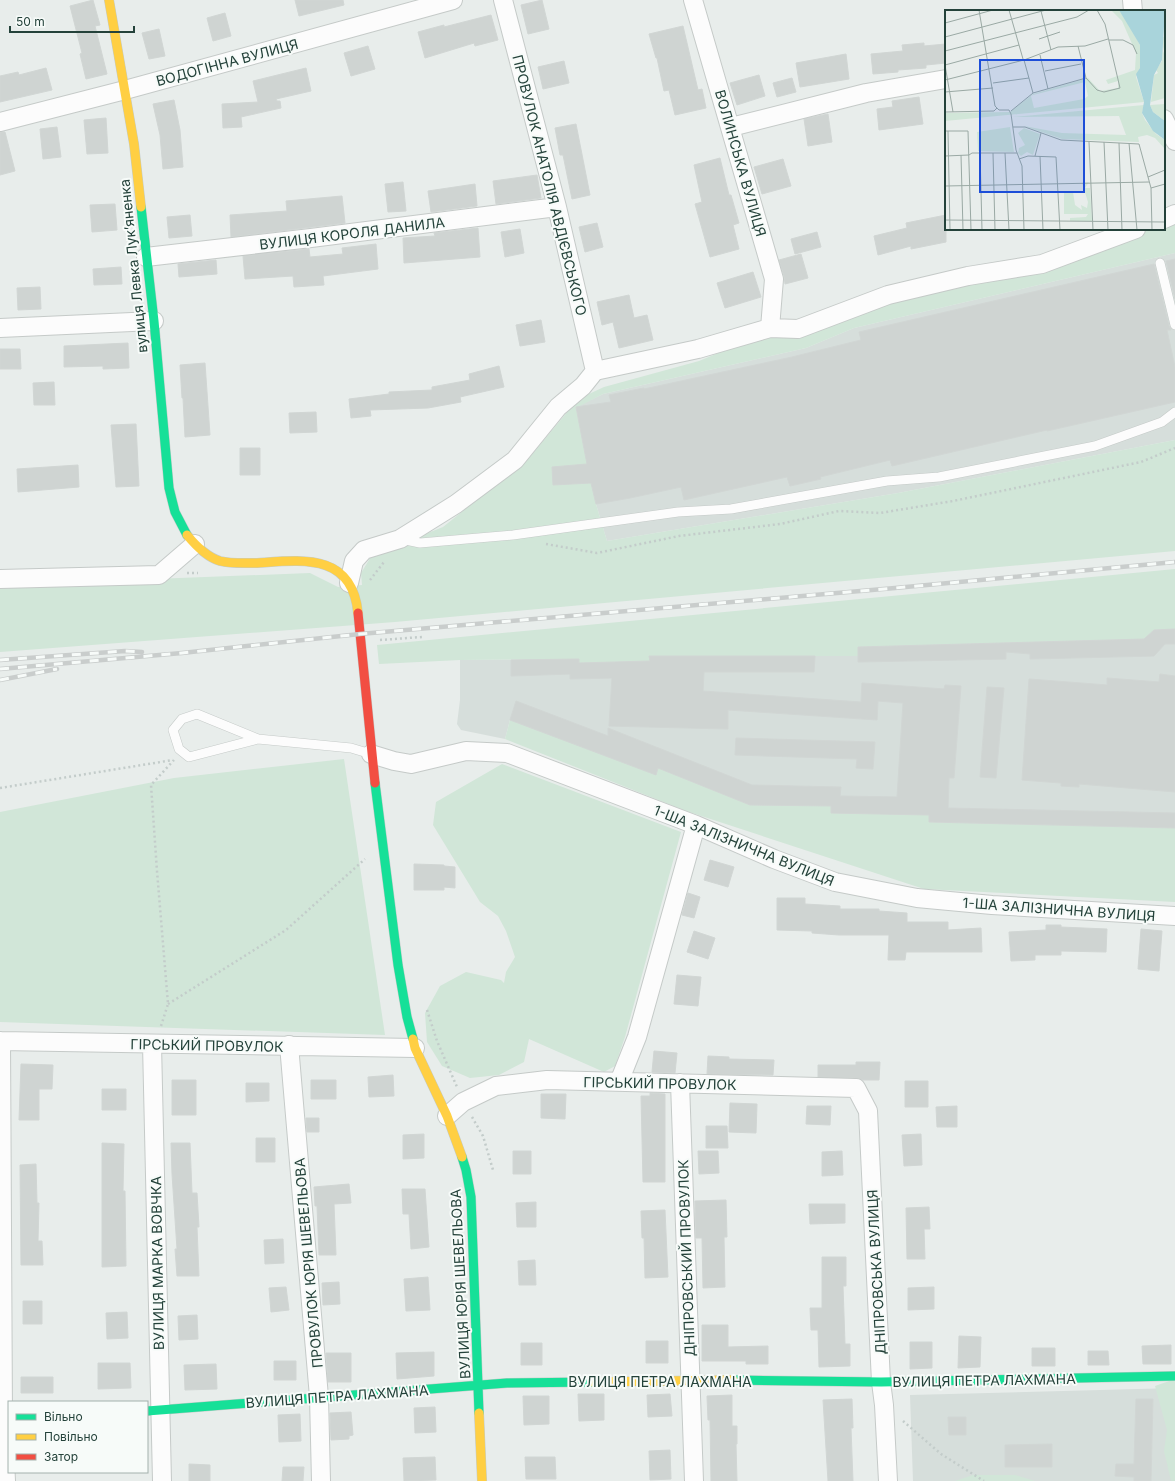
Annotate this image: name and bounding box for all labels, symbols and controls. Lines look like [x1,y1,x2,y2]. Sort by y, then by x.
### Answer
scale bar [10,8,134,34]
inset map [945,10,1165,230]
text: 50 m [16,14,45,29]
street label: ВОДОГІННА ВУЛИЦЯ [154,35,300,89]
street label: ПРОВУЛОК АНАТОЛІЯ АВДІЄВСЬКОГО [509,53,591,317]
street label: ВОЛИНСЬКА ВУЛИЦЯ [712,88,770,238]
street label: вулиця Левка Лукʼяненка [115,178,151,354]
street label: ВУЛИЦЯ КОРОЛЯ ДАНИЛА [258,213,446,253]
street label: 1-ША ЗАЛІЗНИЧНА ВУЛИЦЯ [651,801,837,889]
street label: 1-ША ЗАЛІЗНИЧНА ВУЛИЦЯ [962,894,1156,924]
street label: ГІРСЬКИЙ ПРОВУЛОК [130,1034,284,1055]
street label: ГІРСЬКИЙ ПРОВУЛОК [583,1072,737,1093]
street label: ПРОВУЛОК ЮРІЯ ШЕВЕЛЬОВА [290,1157,326,1369]
street label: ДНІПРОВСЬКИЙ ПРОВУЛОК [673,1159,698,1357]
street label: ВУЛИЦЯ МАРКА ВОВЧКА [147,1175,167,1350]
street label: ВУЛИЦЯ ЮРІЯ ШЕВЕЛЬОВА [447,1188,473,1379]
street label: ДНІПРОВСЬКА ВУЛИЦЯ [863,1189,889,1355]
street label: ВУЛИЦЯ ПЕТРА ЛАХМАНА [892,1370,1076,1390]
street label: ВУЛИЦЯ ПЕТРА ЛАХМАНА [568,1373,752,1390]
street label: ВУЛИЦЯ ПЕТРА ЛАХМАНА [245,1381,429,1411]
legend [8,1401,148,1473]
text: Вільно [44,1409,83,1424]
text: Повільно [44,1429,98,1444]
text: Затор [44,1449,78,1464]

